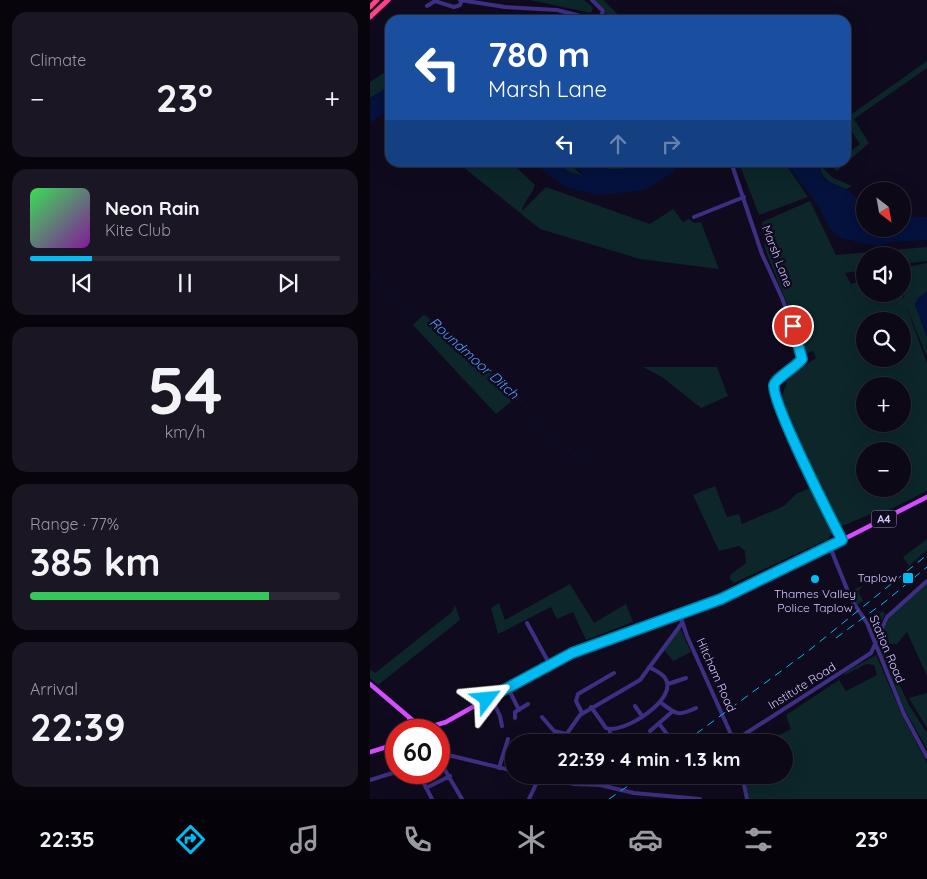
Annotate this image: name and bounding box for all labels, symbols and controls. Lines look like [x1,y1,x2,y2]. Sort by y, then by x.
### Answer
text: 780 m [488,32,590,76]
icon: left [405,35,470,100]
text: Climate [30,50,86,70]
text: 23° [156,74,213,122]
text: Marsh Lane [488,75,607,103]
text: − [30,81,45,116]
text: + [324,81,340,116]
icon: left [551,130,579,158]
icon: ahead [604,130,632,158]
icon: right [657,130,685,158]
north arrow [856,182,911,238]
map controls [856,182,911,497]
text: Neon Rain [105,196,200,220]
text: Kite Club [105,220,171,240]
street label: Marsh Lane [759,223,796,289]
button: sound [856,247,911,302]
icon: previous [68,269,96,297]
icon: pause [171,269,199,297]
icon: next [274,269,302,297]
pin [772,305,814,347]
icon: arrive [779,312,807,340]
button: search [856,312,911,367]
water label: Roundmoor Ditch [426,313,523,404]
text: 54 [147,349,223,430]
button: + [856,377,911,432]
text: km/h [165,422,205,442]
button: − [856,442,911,497]
road number: A4 [872,510,896,528]
text: Range · 77% [30,514,119,534]
text: 385 km [30,538,160,586]
place label: Taplow [857,570,897,585]
marker: Taplow [901,571,915,585]
marker: Thames Valley Police Taplow [809,573,821,585]
place label: Thames Valley Police Taplow [774,586,856,615]
street label: Station Road [866,613,908,685]
street label: Hitcham Road [693,635,739,714]
street label: Institute Road [765,659,838,712]
position arrow [460,672,512,724]
text: Arrival [30,679,78,699]
text: 22:39 [30,703,126,751]
speed limit sign: 60 [385,719,450,784]
text: 22:39 · 4 min · 1.3 km [557,747,741,771]
icon: directions [173,822,208,857]
icon: music [287,822,322,857]
icon: phone [400,822,435,857]
icon: climate [514,822,549,857]
icon: car [628,822,663,857]
icon: filters [741,822,776,857]
text: 22:35 [39,825,95,853]
text: 23° [855,825,888,853]

